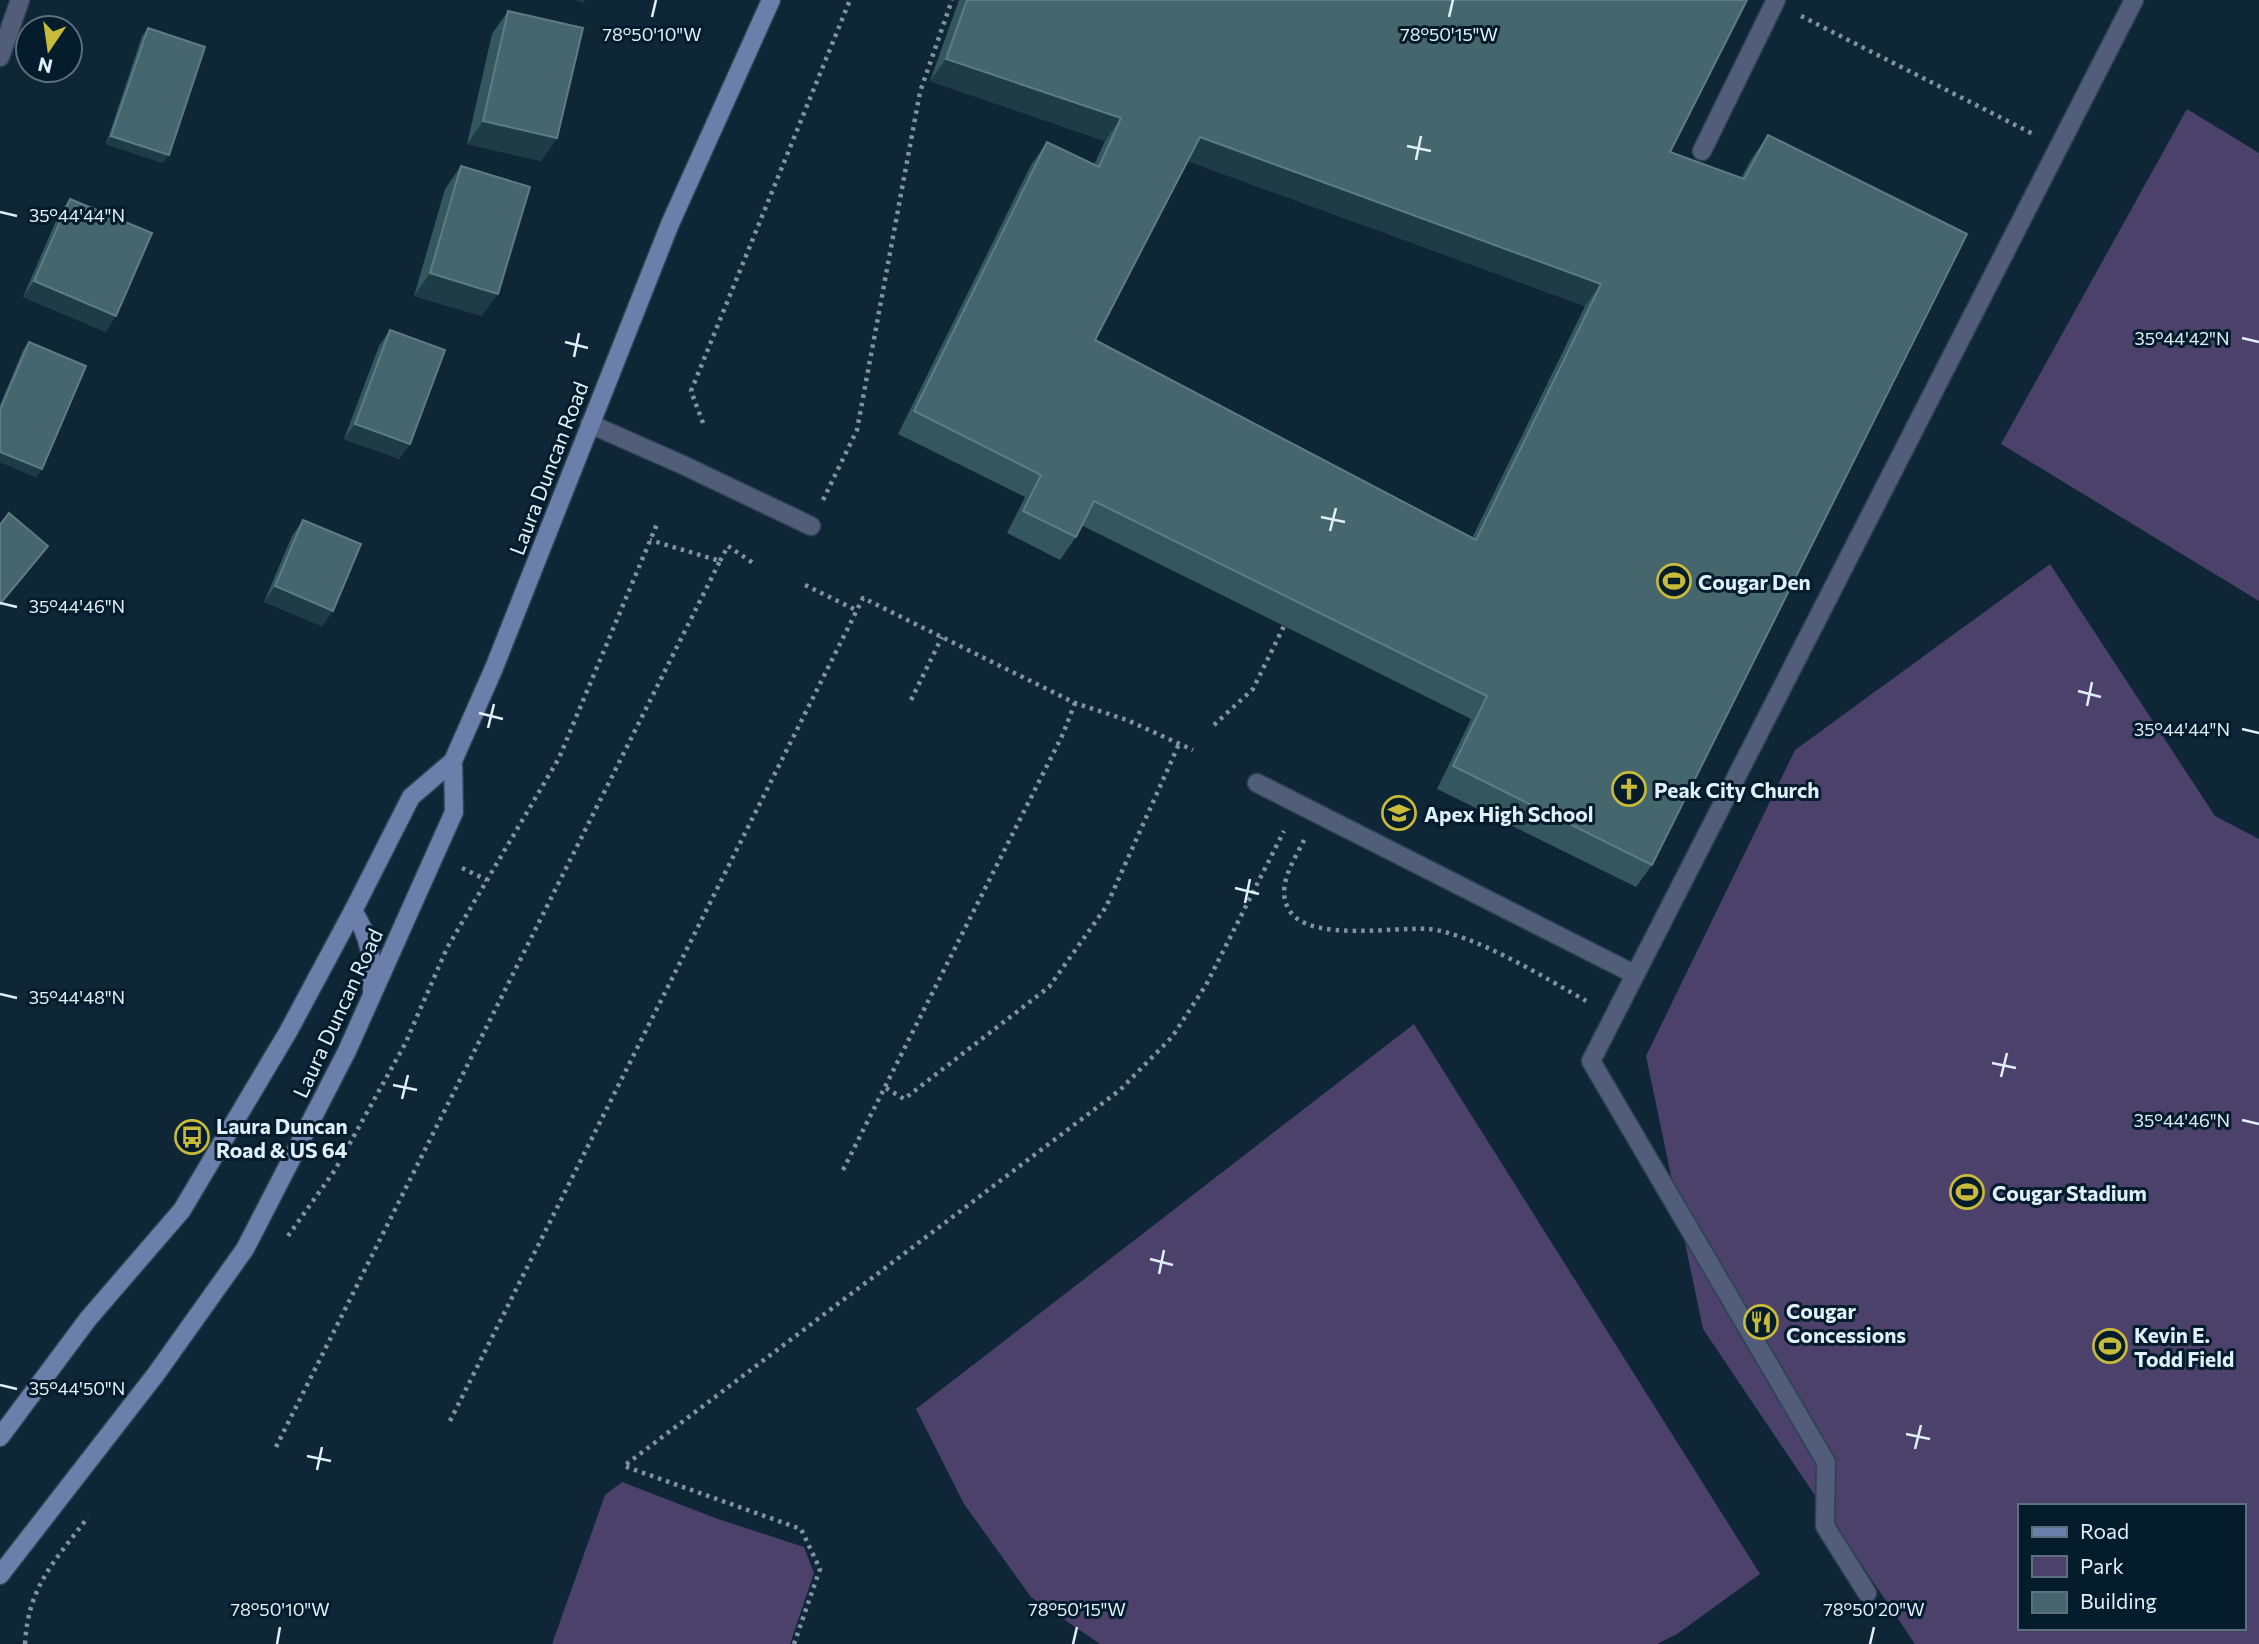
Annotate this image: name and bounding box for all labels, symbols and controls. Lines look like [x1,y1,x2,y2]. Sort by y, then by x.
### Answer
north arrow [14,14,84,84]
text: 78°50'10"W [602,23,702,45]
text: 78°50'15"W [1400,23,1498,45]
text: N [36,53,55,79]
text: 35°44'44"N [29,204,125,226]
text: 35°44'42"N [2134,327,2230,349]
street label: Laura Duncan Road [503,378,593,558]
sports icon: Cougar Den [1655,562,1693,600]
place label: Cougar Den [1698,569,1811,594]
text: 35°44'46"N [29,595,125,617]
text: 35°44'44"N [2134,718,2230,740]
church icon: Peak City Church [1610,770,1648,808]
place label: Peak City Church [1654,777,1819,802]
school or university icon: Apex High School [1380,794,1418,832]
place label: Apex High School [1424,801,1594,826]
street label: Laura Duncan Road [287,925,387,1101]
text: 35°44'48"N [29,986,125,1008]
text: 35°44'46"N [2134,1109,2230,1131]
place label: Laura Duncan Road & US 64 [216,1113,348,1162]
bus stop icon: Laura Duncan Road & US 64 [173,1118,211,1156]
sports icon: Cougar Stadium [1948,1173,1986,1211]
place label: Cougar Stadium [1992,1180,2147,1205]
place label: Cougar Concessions [1786,1298,1906,1347]
restaurant icon: Cougar Concessions [1742,1303,1780,1341]
place label: Kevin E. Todd Field [2134,1322,2234,1371]
sports icon: Kevin E. Todd Field [2091,1327,2129,1365]
text: 35°44'50"N [29,1377,125,1399]
legend [2018,1504,2245,1630]
text: Road [2080,1518,2129,1543]
text: Park [2080,1553,2124,1578]
text: Building [2080,1588,2157,1613]
text: 78°50'10"W [230,1598,330,1620]
text: 78°50'15"W [1028,1598,1126,1620]
text: 78°50'20"W [1823,1598,1925,1620]

